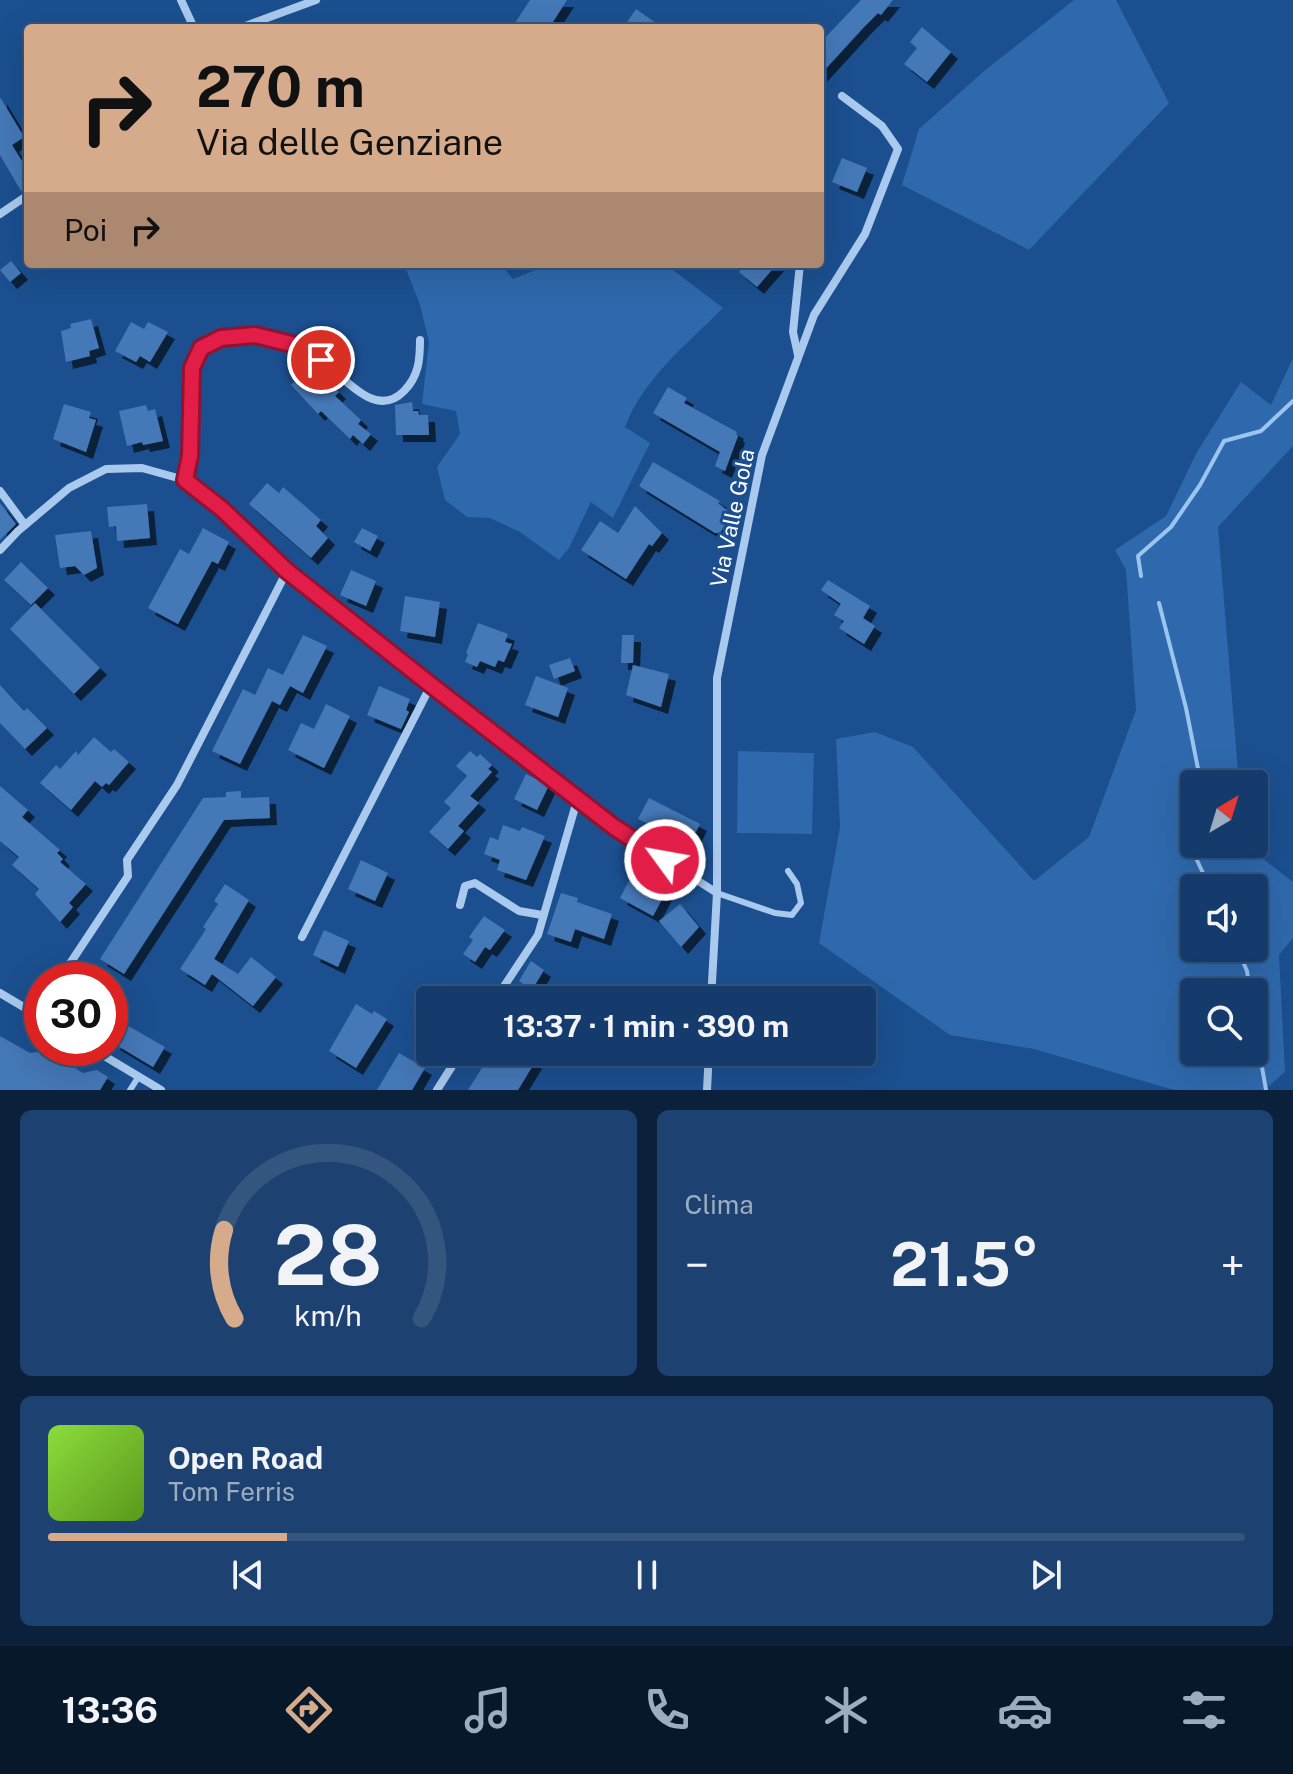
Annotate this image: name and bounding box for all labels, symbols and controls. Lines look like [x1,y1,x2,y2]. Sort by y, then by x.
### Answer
text: 270 m [196,54,365,120]
icon: right [64,56,168,160]
text: Via delle Genziane [196,121,503,163]
icon: right [123,208,167,252]
text: Poi [64,212,107,248]
pin [287,326,355,394]
icon: arrive [299,338,343,382]
street label: Via Valle Gola [705,447,759,589]
north arrow [1180,770,1268,858]
map controls [1180,770,1268,1066]
position arrow [623,818,707,902]
button: sound [1180,874,1268,962]
speed limit sign: 30 [24,962,128,1066]
button: search [1180,978,1268,1066]
text: 13:37 · 1 min · 390 m [503,1008,789,1044]
text: Clima [685,1189,754,1220]
text: 28 [274,1206,383,1304]
text: 21.5° [890,1229,1039,1300]
text: − [685,1239,709,1291]
text: + [1221,1239,1245,1291]
text: km/h [295,1299,362,1332]
text: Open Road [168,1440,323,1476]
text: Tom Ferris [168,1476,295,1507]
icon: previous [226,1553,270,1597]
icon: pause [625,1553,669,1597]
icon: next [1024,1553,1068,1597]
icon: directions [281,1682,337,1738]
icon: music [460,1682,516,1738]
icon: phone [639,1682,695,1738]
icon: climate [818,1682,874,1738]
icon: car [997,1682,1053,1738]
icon: filters [1176,1682,1232,1738]
text: 13:36 [61,1689,158,1731]

